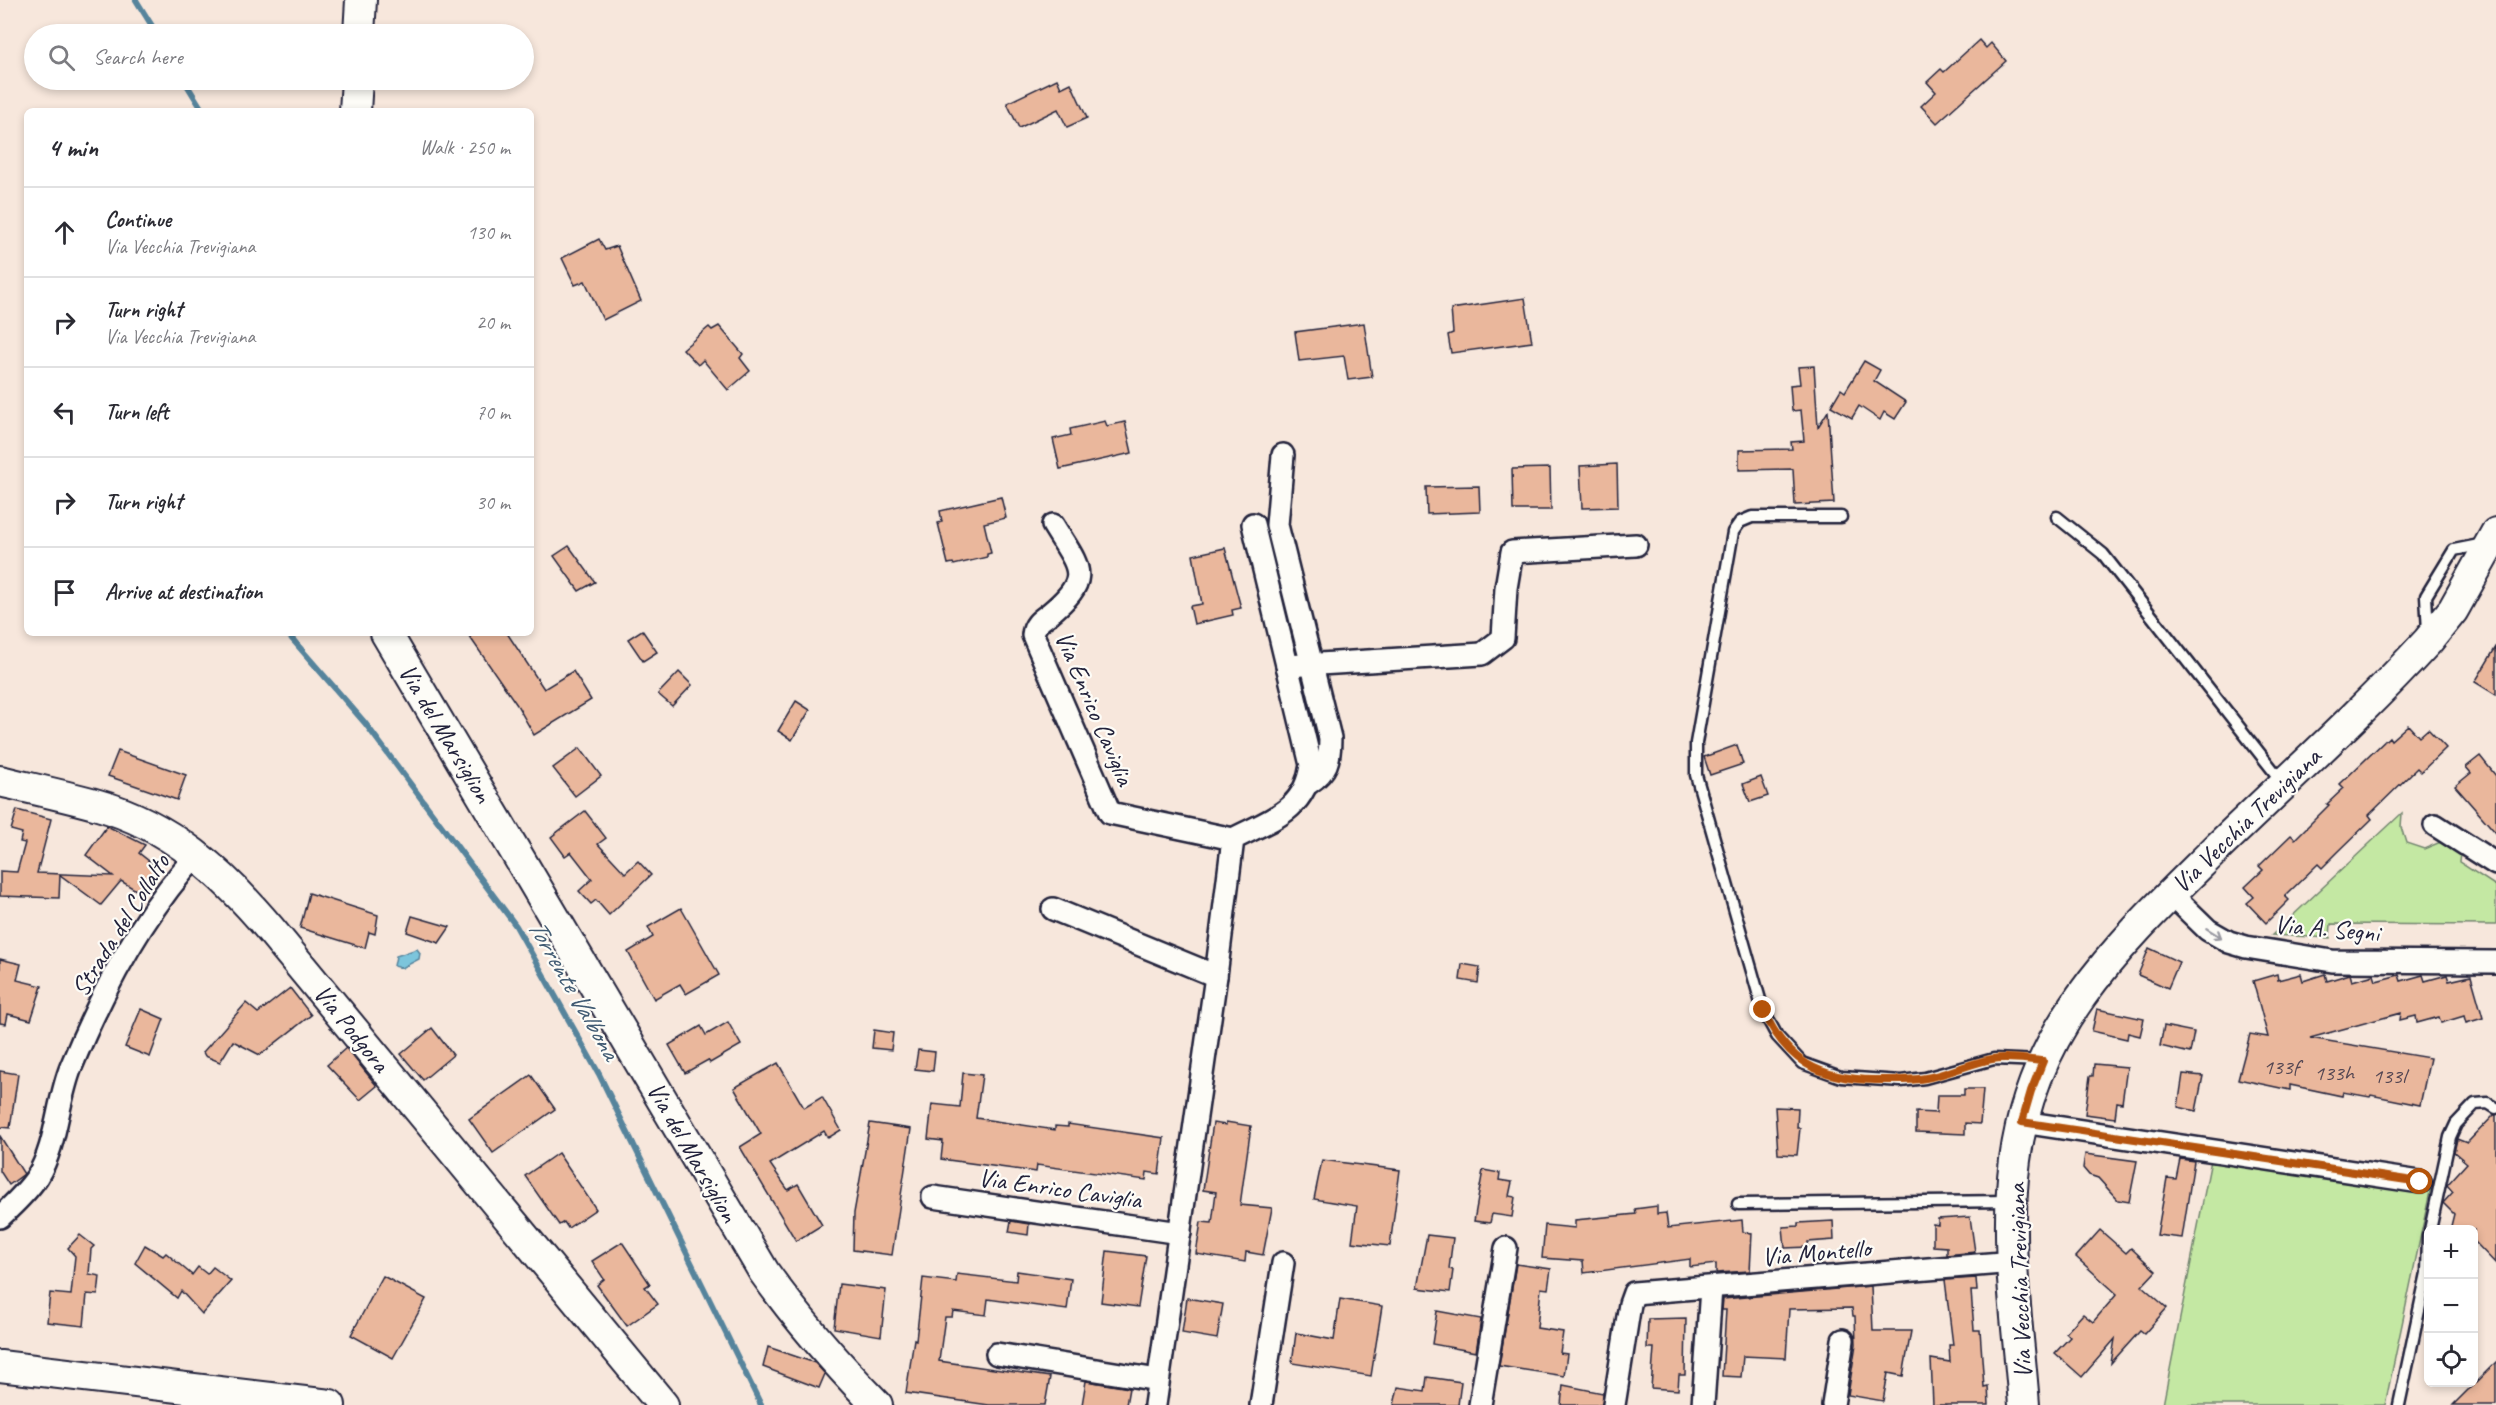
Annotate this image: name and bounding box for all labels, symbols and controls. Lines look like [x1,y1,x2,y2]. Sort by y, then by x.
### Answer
search box [24,24,534,90]
icon: search [45,41,78,74]
text: Search here [93,43,183,71]
text: 4 min [48,131,98,164]
text: Walk · 250 m [420,135,510,160]
text: Continue [105,206,171,234]
icon: ahead [48,216,81,249]
text: 130 m [467,220,510,245]
text: Via Vecchia Trevigiana [105,234,255,259]
text: Turn right [105,296,182,324]
icon: right [48,306,81,339]
text: 20 m [476,310,510,335]
text: Via Vecchia Trevigiana [105,324,255,349]
icon: left [48,396,81,429]
text: Turn left [105,398,169,426]
text: 70 m [476,400,510,425]
icon: right [48,486,81,519]
text: Turn right [105,488,182,516]
text: 30 m [476,490,510,515]
icon: arrive [48,576,81,609]
text: Arrive at destination [105,578,262,606]
street label: Via Enrico Caviglia [1047,626,1142,792]
street label: Via del Marsiglion [391,658,501,810]
street label: Via Vecchia Trevigiana [2165,739,2329,900]
street label: Strada del Collalto [64,846,178,1003]
street label: Via A. Segni [2273,907,2384,950]
water label: Torrente Valbona [520,913,629,1068]
one-way arrow [2205,927,2222,939]
street label: Via Podgora [306,978,398,1080]
route end [1749,996,1775,1022]
house number: 133f [2263,1053,2304,1081]
house number: 133h [2314,1059,2356,1087]
house number: 133l [2372,1062,2410,1090]
street label: Via del Marsiglion [639,1076,747,1229]
street label: Via Enrico Caviglia [976,1161,1145,1216]
route start [2406,1168,2432,1194]
street label: Via Vecchia Trevigiana [2000,1181,2039,1379]
map controls [2424,1225,2478,1387]
button: + [2424,1225,2478,1279]
street label: Via Montello [1760,1231,1875,1274]
button: − [2424,1279,2478,1333]
button: locate [2424,1333,2478,1387]

